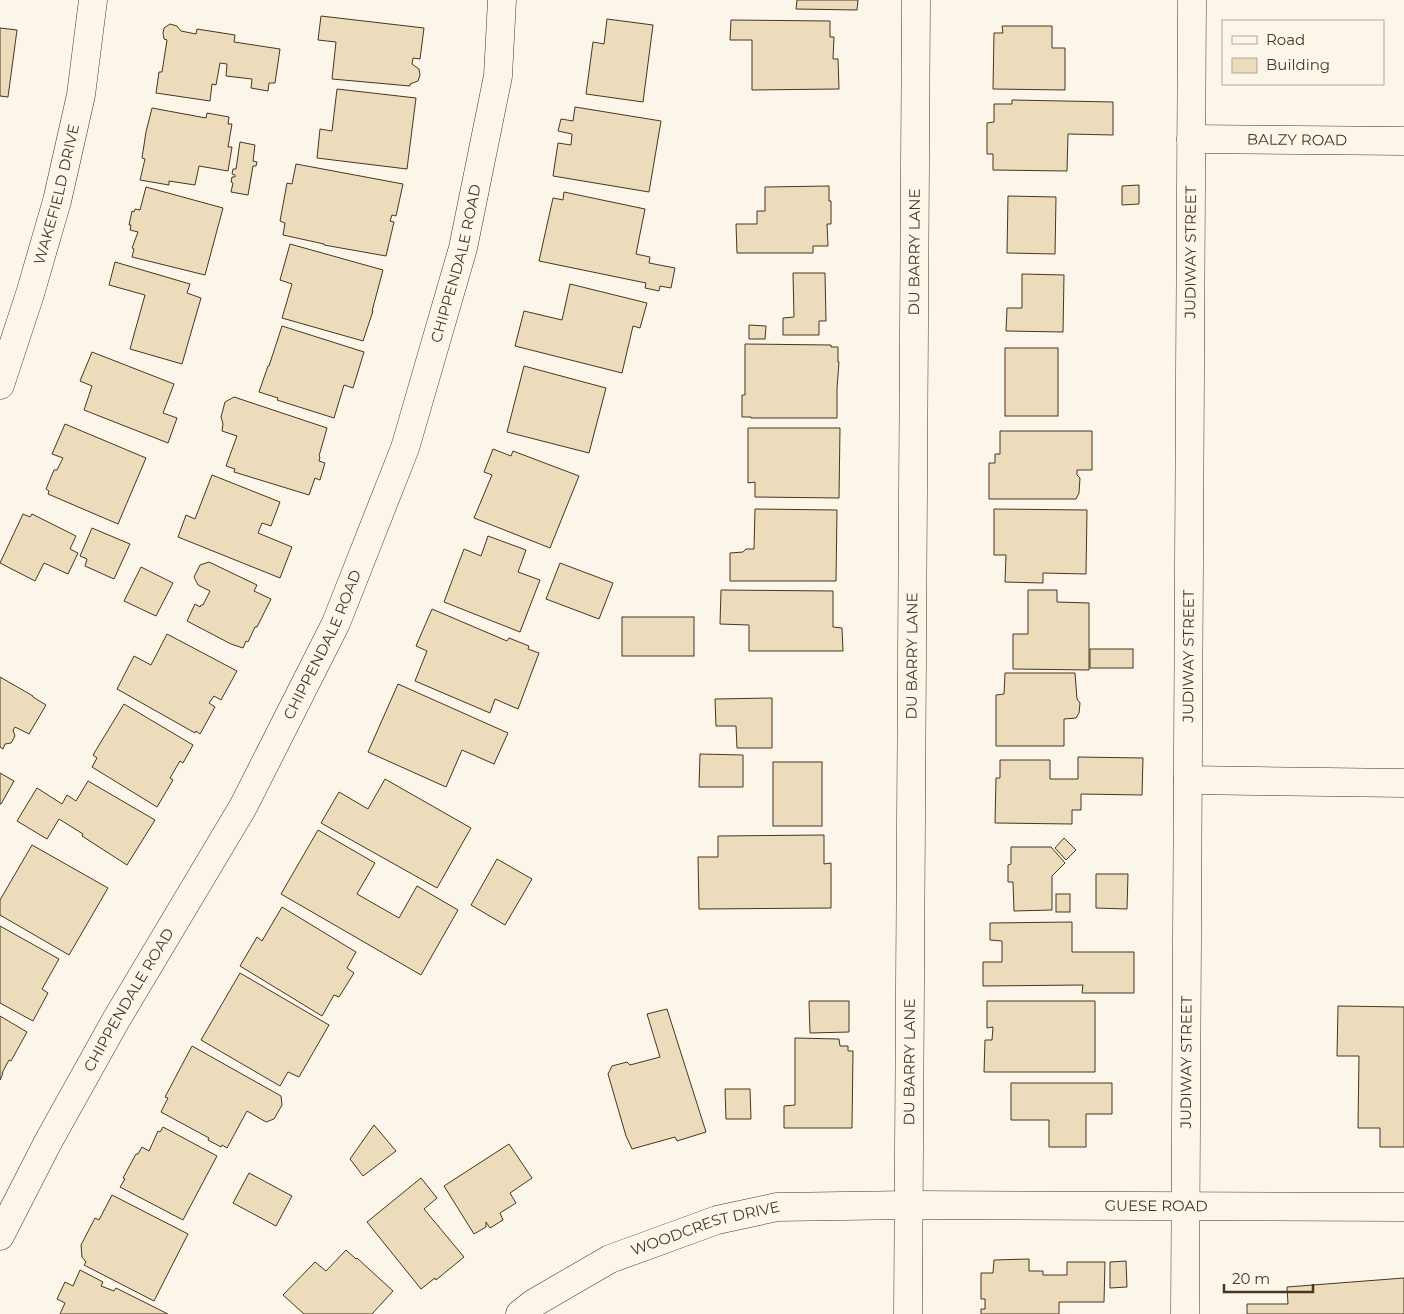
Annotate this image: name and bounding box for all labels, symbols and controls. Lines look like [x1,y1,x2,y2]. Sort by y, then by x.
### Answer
legend [1222,20,1384,85]
text: Road [1266,30,1305,49]
text: Building [1266,55,1330,74]
street label: WAKEFIELD DRIVE [29,122,83,267]
street label: BALZY ROAD [1247,130,1347,149]
street label: CHIPPENDALE ROAD [426,182,485,345]
street label: JUDIWAY STREET [1180,185,1200,320]
street label: DU BARRY LANE [904,188,924,316]
street label: CHIPPENDALE ROAD [279,567,365,723]
street label: JUDIWAY STREET [1178,589,1198,724]
street label: DU BARRY LANE [902,592,921,720]
street label: CHIPPENDALE ROAD [79,924,178,1075]
street label: JUDIWAY STREET [1176,995,1196,1130]
street label: DU BARRY LANE [899,998,919,1126]
street label: GUESE ROAD [1104,1196,1208,1215]
street label: WOODCREST DRIVE [628,1197,781,1260]
scale bar [1224,1262,1313,1294]
text: 20 m [1232,1269,1270,1288]

